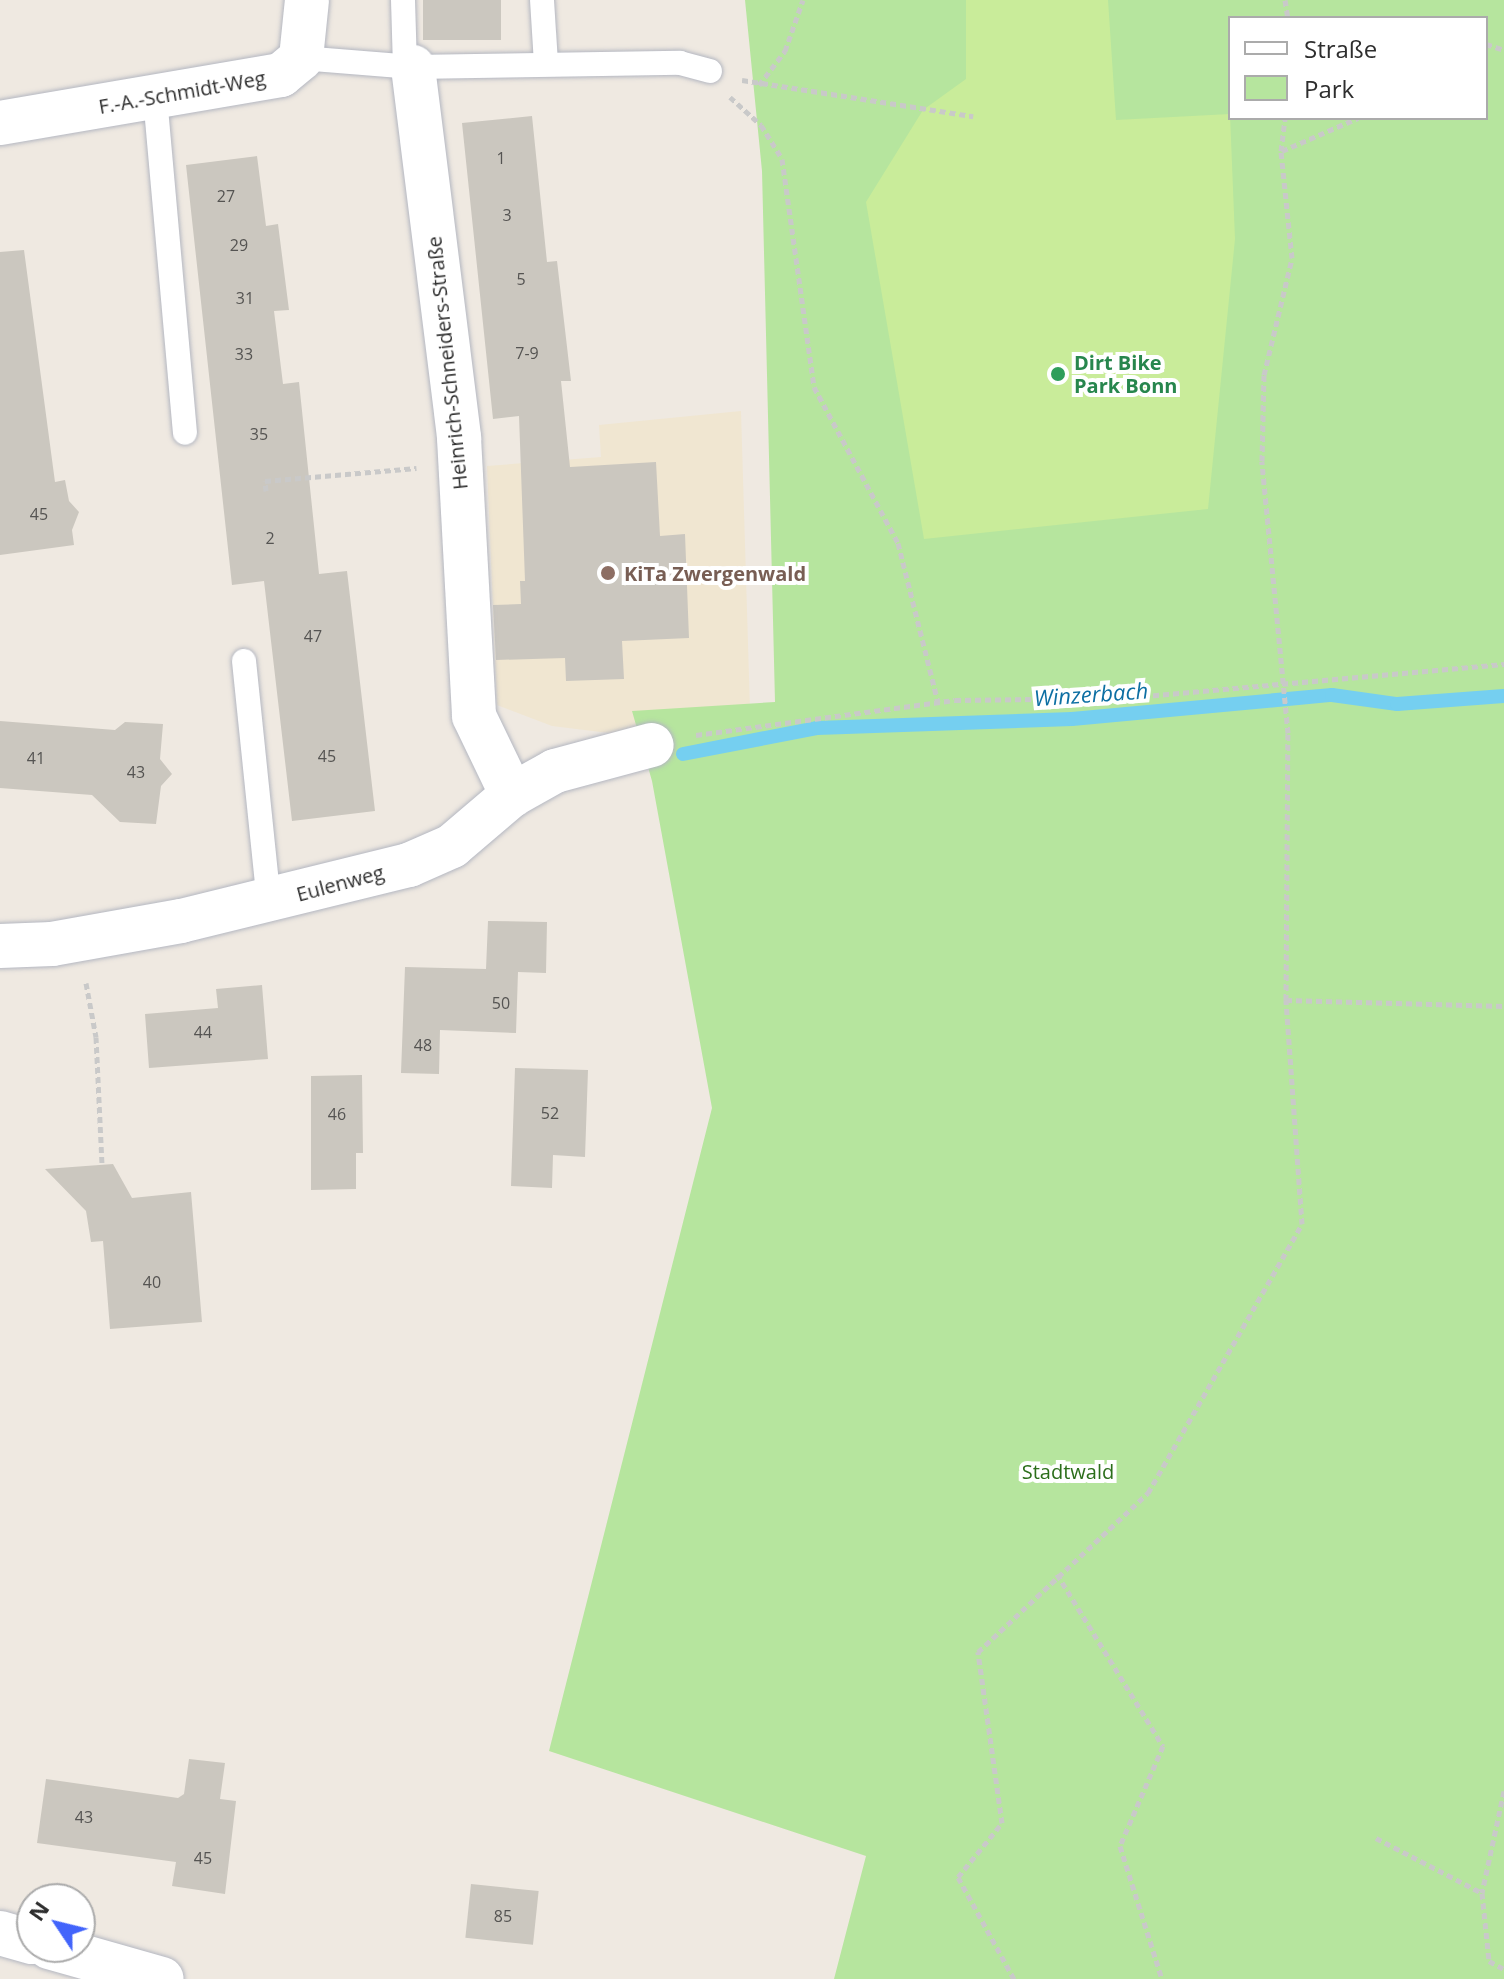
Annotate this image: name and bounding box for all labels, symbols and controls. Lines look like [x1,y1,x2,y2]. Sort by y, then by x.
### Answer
legend [1228,16,1488,120]
text: Straße [1304,32,1377,65]
street label: F.-A.-Schmidt-Weg [97,66,267,118]
text: Park [1304,72,1354,105]
house number: 1 [496,148,506,168]
house number: 27 [217,186,235,206]
house number: 3 [502,205,512,225]
house number: 29 [230,235,248,255]
street label: Heinrich-Schneiders-Straße [422,235,472,491]
house number: 5 [516,269,526,289]
house number: 31 [236,288,254,308]
house number: 7-9 [515,343,539,363]
house number: 33 [235,344,253,364]
place label: Dirt Bike Park Bonn [1074,350,1177,397]
marker: Dirt Bike Park Bonn [1049,365,1067,383]
house number: 35 [250,424,268,444]
house number: 45 [30,504,48,524]
house number: 2 [265,528,275,548]
place label: KiTa Zwergenwald [624,561,806,585]
marker: KiTa Zwergenwald [599,564,617,582]
house number: 47 [304,626,322,646]
water label: Winzerbach [1033,677,1149,711]
house number: 45 [318,746,336,766]
house number: 41 [27,748,45,768]
house number: 43 [127,762,145,782]
street label: Eulenweg [294,860,386,906]
house number: 50 [492,993,510,1013]
house number: 44 [194,1022,212,1042]
house number: 48 [414,1035,432,1055]
house number: 52 [541,1103,559,1123]
house number: 46 [328,1104,346,1124]
house number: 40 [143,1272,161,1292]
park label: Stadtwald [1022,1459,1114,1483]
house number: 43 [75,1807,93,1827]
house number: 45 [194,1848,212,1868]
north arrow [16,1883,96,1963]
text: N [21,1894,55,1926]
house number: 85 [494,1906,512,1926]

